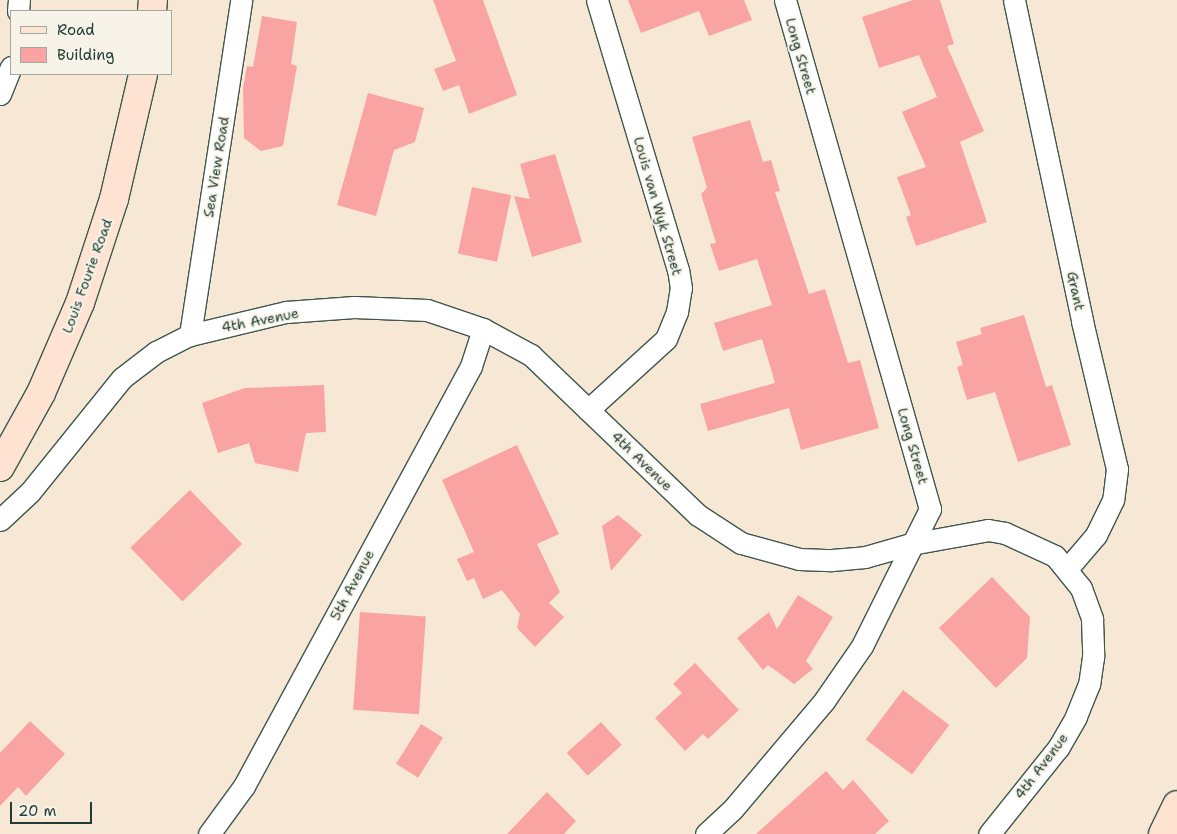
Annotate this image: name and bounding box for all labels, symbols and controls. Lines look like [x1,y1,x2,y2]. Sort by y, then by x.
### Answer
legend [10,10,172,75]
street label: Long Street [782,16,820,96]
text: Road [57,20,95,40]
text: Building [57,45,114,65]
street label: Sea View Road [200,115,232,219]
street label: Louis van Wyk Street [630,135,686,277]
street label: Louis Fourie Road [58,216,116,336]
street label: Grant [1064,270,1088,312]
street label: 4th Avenue [220,304,300,336]
street label: Long Street [894,406,932,486]
street label: 4th Avenue [608,428,676,494]
street label: 5th Avenue [326,547,378,623]
street label: 4th Avenue [1011,730,1071,802]
scale bar [12,792,95,824]
text: 20 m [18,801,57,821]

